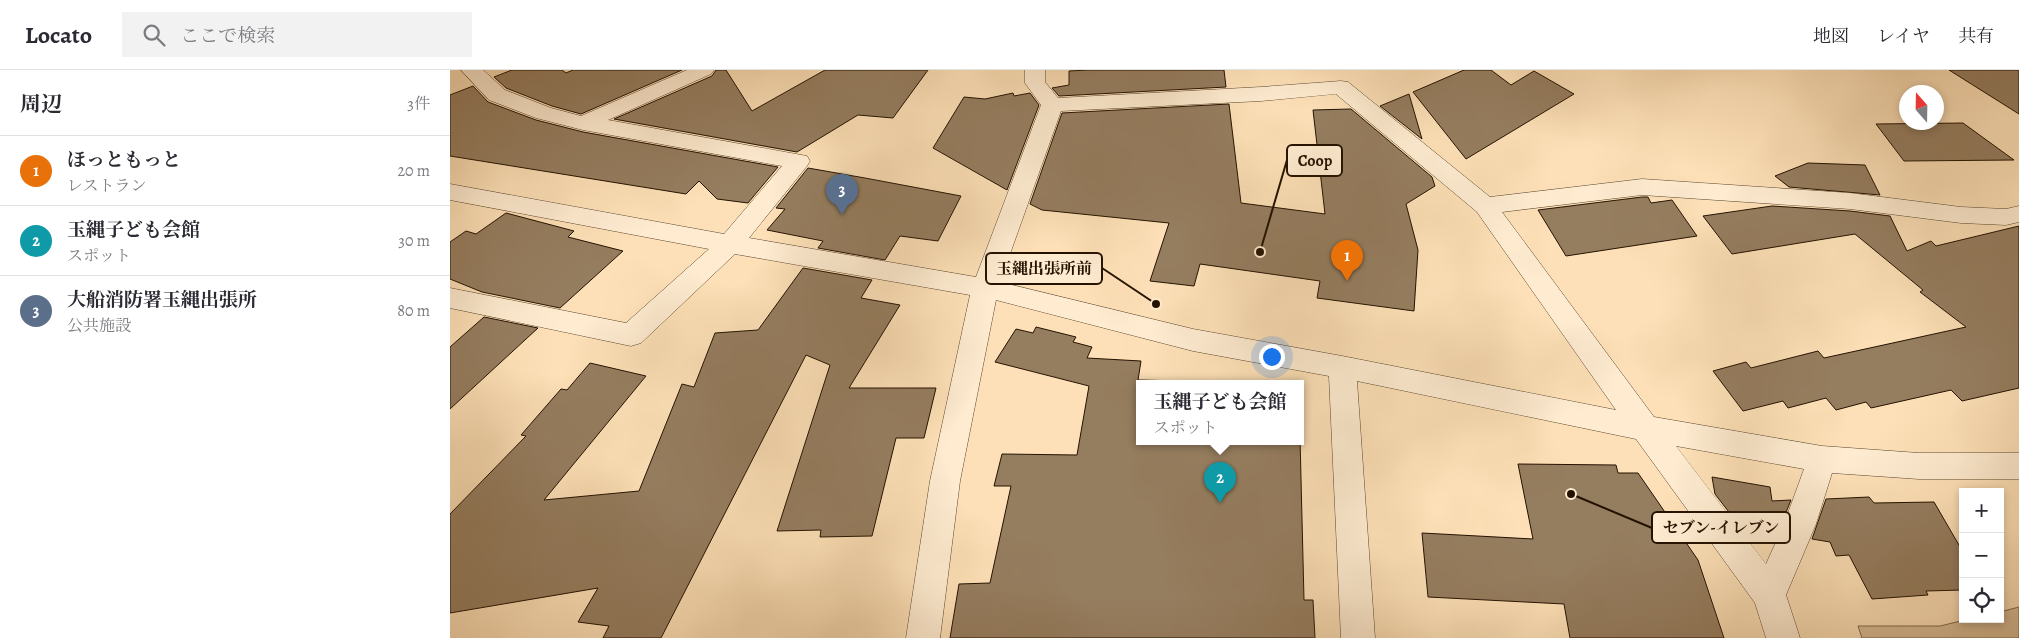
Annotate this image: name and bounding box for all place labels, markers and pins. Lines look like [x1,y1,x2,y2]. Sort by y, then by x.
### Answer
callout: Coop [1287,145,1342,176]
pin: 3 [826,174,858,215]
pin: 1 [1331,240,1363,281]
callout: 玉縄出張所前 [986,253,1102,284]
pin: 2 [1204,462,1236,503]
callout: セブン-イレブン [1652,512,1790,543]

